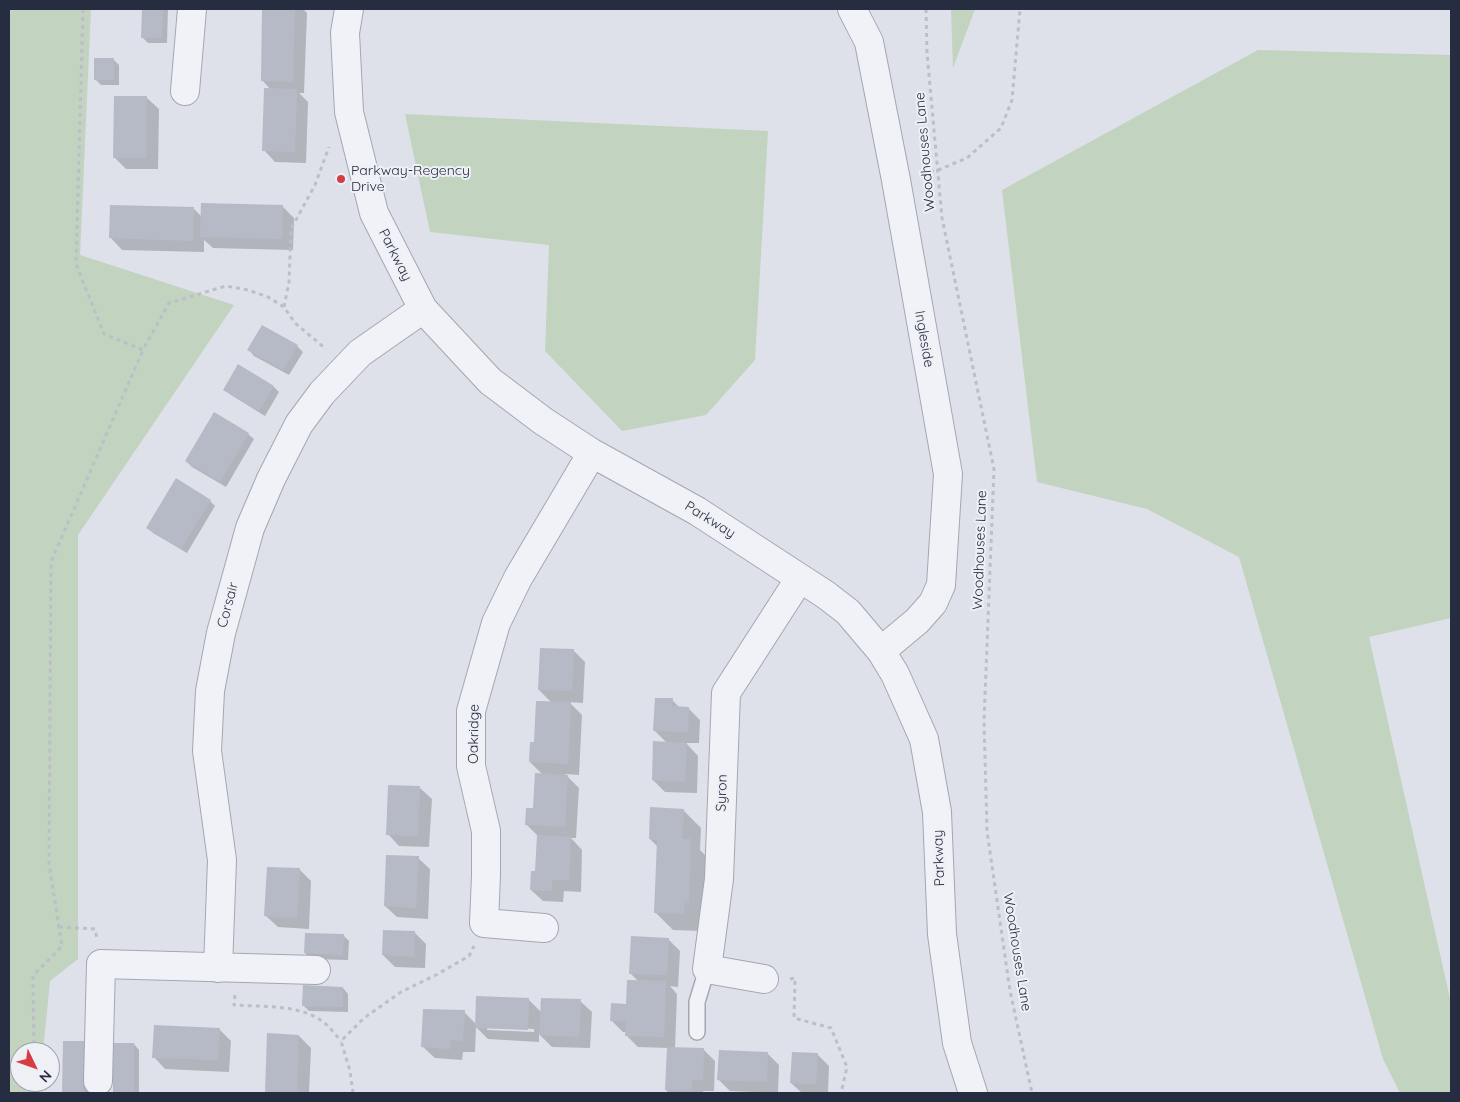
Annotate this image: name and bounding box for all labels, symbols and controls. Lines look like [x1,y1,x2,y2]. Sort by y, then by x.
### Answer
street label: Woodhouses Lane [911,92,939,212]
place label: Parkway-Regency Drive [351,163,470,196]
marker: Parkway-Regency Drive [335,173,347,185]
street label: Parkway [375,226,415,284]
street label: Ingleside [911,309,937,369]
street label: Woodhouses Lane [970,490,990,610]
street label: Parkway [682,498,738,542]
street label: Corsair [214,580,242,630]
street label: Oakridge [465,704,483,764]
street label: Syron [713,774,731,812]
street label: Parkway [930,829,948,887]
street label: Woodhouses Lane [999,891,1035,1013]
north arrow [10,1042,60,1092]
text: N [35,1067,56,1086]

